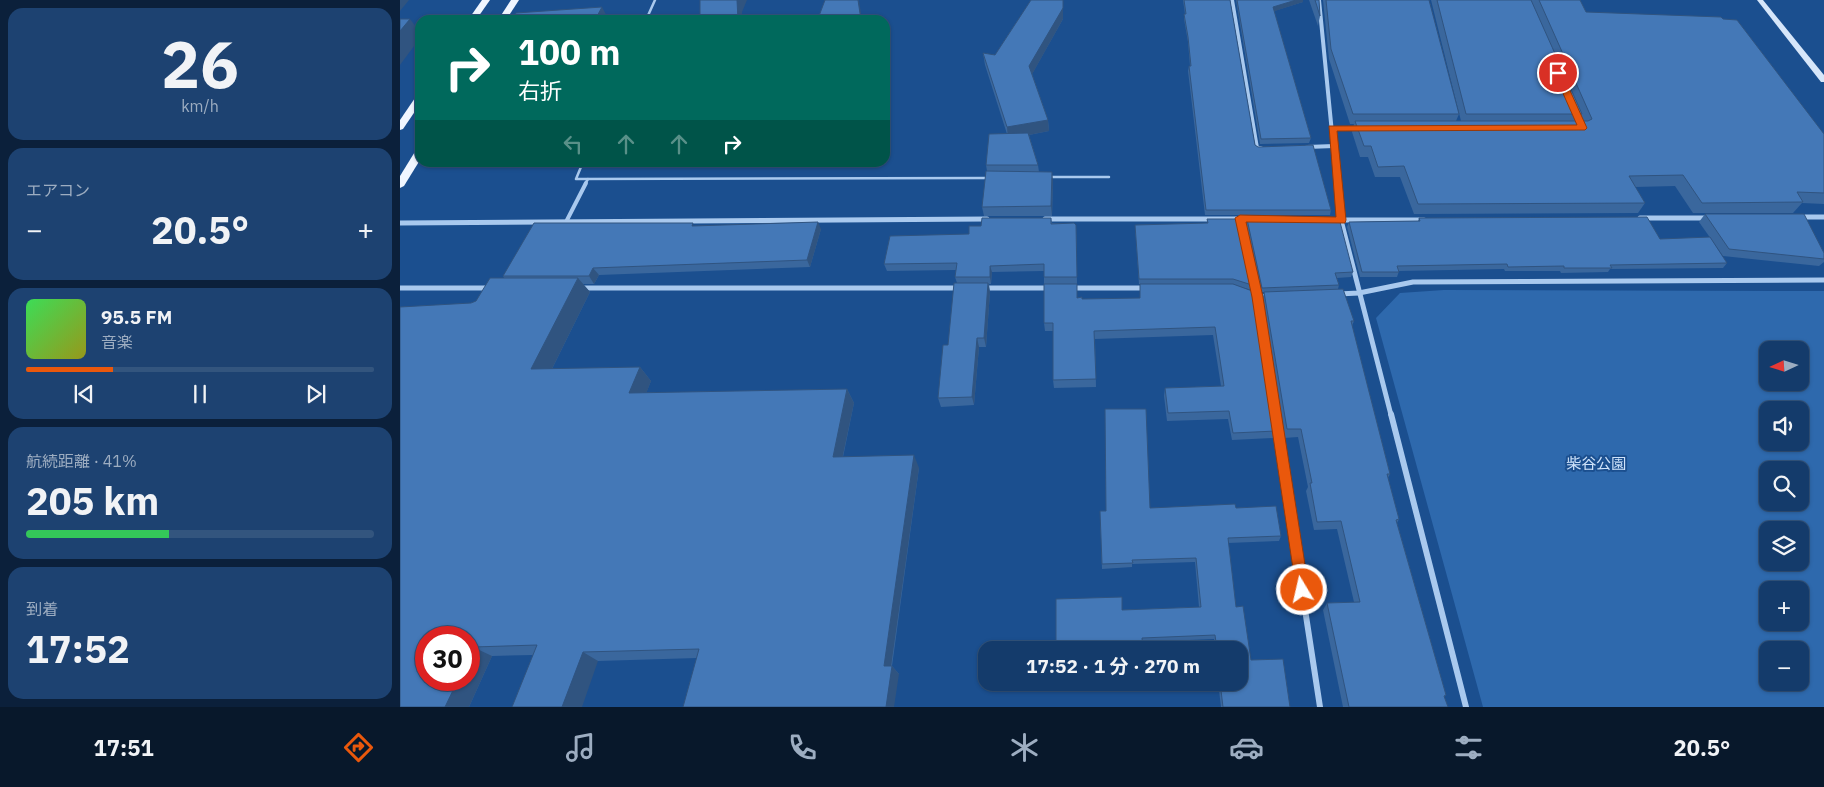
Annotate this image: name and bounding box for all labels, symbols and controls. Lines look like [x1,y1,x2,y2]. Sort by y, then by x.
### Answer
text: 26 [161,21,239,106]
text: 100 m [518,29,621,75]
icon: right [435,35,500,100]
pin [1537,52,1579,94]
icon: arrive [1544,59,1572,87]
text: 右折 [518,76,562,105]
text: km/h [181,96,219,116]
icon: left [559,130,587,158]
icon: ahead [612,130,640,158]
icon: ahead [665,130,693,158]
icon: right [718,130,746,158]
text: エアコン [26,180,90,200]
text: 20.5° [151,205,249,254]
text: − [26,211,43,248]
text: + [357,211,374,248]
text: 95.5 FM [101,305,172,329]
text: 音楽 [101,332,133,352]
north arrow [1759,341,1809,391]
map controls [1759,341,1809,691]
icon: previous [70,380,98,408]
icon: pause [186,380,214,408]
icon: next [302,380,330,408]
button: sound [1759,401,1809,451]
text: 航続距離 · 41% [26,451,137,471]
park label: 柴谷公園 [1566,454,1626,473]
button: search [1759,461,1809,511]
text: 205 km [26,476,159,525]
button: layers [1759,521,1809,571]
position arrow [1275,563,1327,615]
button: + [1759,581,1809,631]
text: 到着 [26,599,58,619]
text: 17:52 [26,624,130,673]
speed limit sign: 30 [415,626,480,691]
button: − [1759,641,1809,691]
text: 17:52 · 1 分 · 270 m [1026,654,1200,678]
icon: directions [341,730,376,765]
icon: music [563,730,598,765]
icon: phone [785,730,820,765]
icon: climate [1007,730,1042,765]
icon: car [1229,730,1264,765]
icon: filters [1451,730,1486,765]
text: 17:51 [94,733,154,762]
text: 20.5° [1674,733,1730,762]

